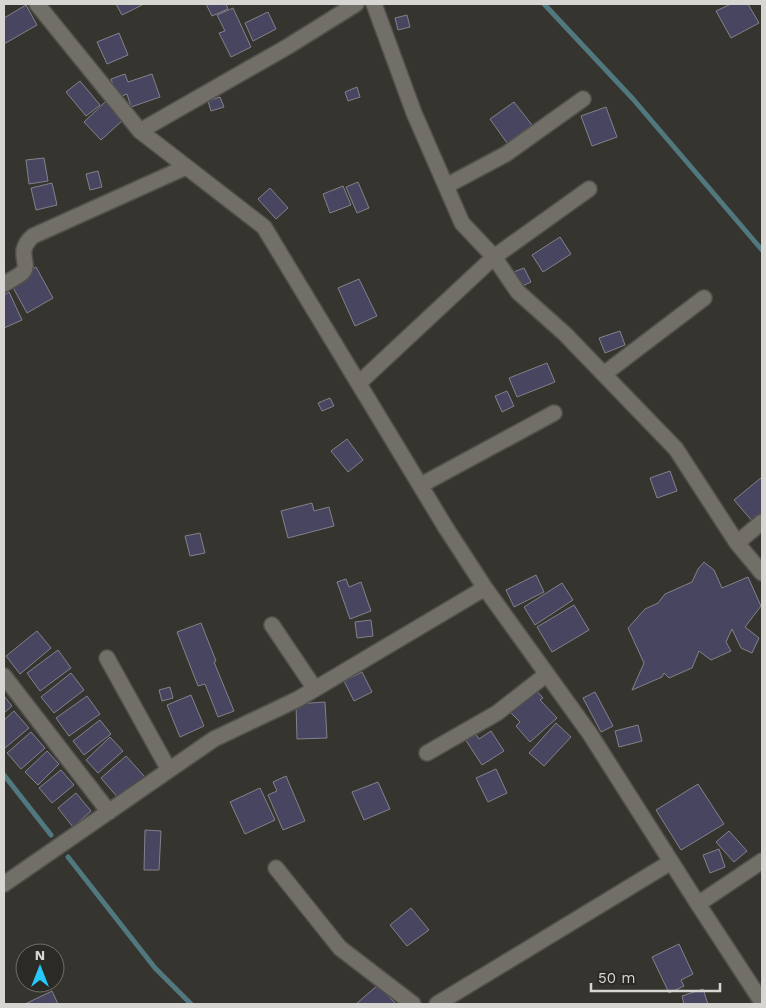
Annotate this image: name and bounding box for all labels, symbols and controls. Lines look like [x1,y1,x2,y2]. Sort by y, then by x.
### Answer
north arrow [15,943,65,993]
text: N [35,947,45,963]
scale bar [591,960,720,992]
text: 50 m [598,969,635,987]

